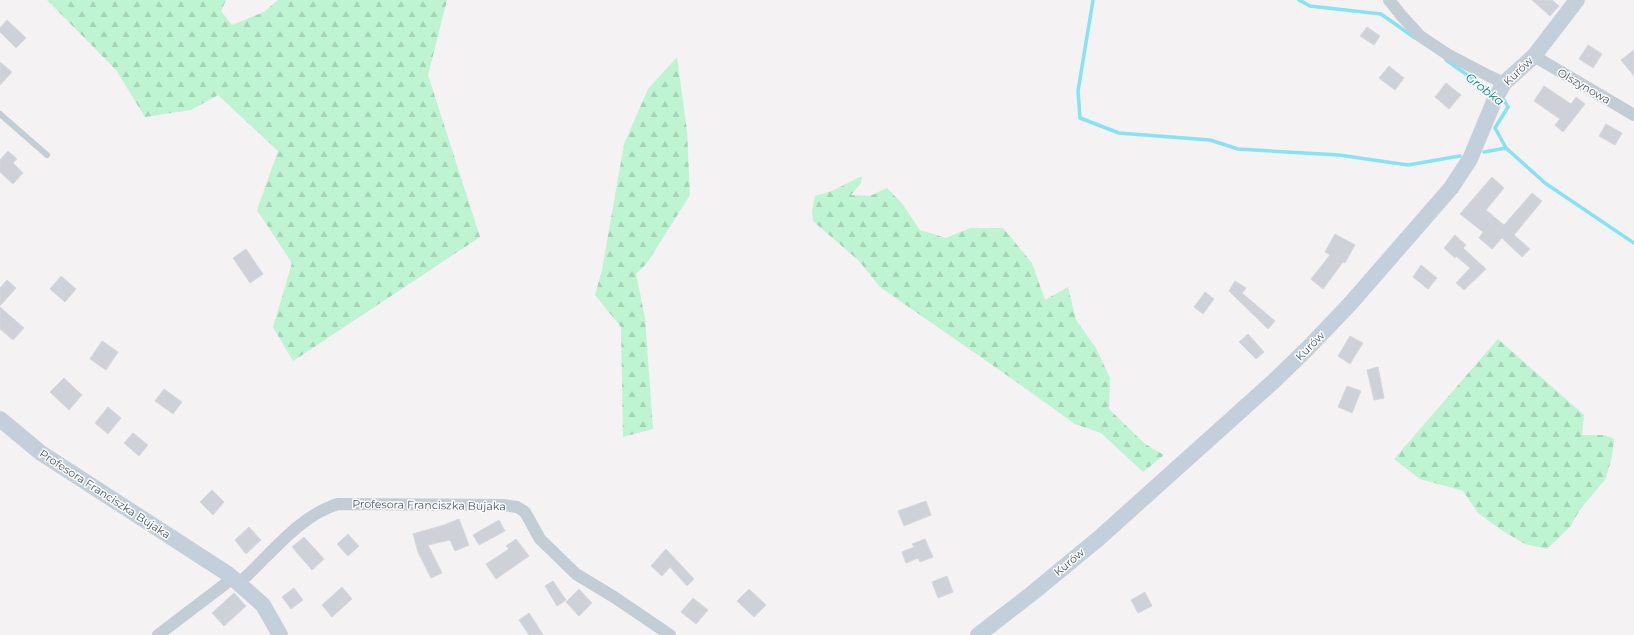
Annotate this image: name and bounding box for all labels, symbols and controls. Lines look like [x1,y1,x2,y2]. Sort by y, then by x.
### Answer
street label: Kurów [1500,53,1536,88]
street label: Olszynowa [1555,65,1613,107]
water label: Grobka [1463,69,1507,109]
street label: Kurów [1292,328,1328,364]
street label: Profesora Franciszka Bujaka [37,446,173,542]
street label: Profesora Franciszka Bujaka [352,497,506,513]
street label: Kurów [1051,545,1087,579]

